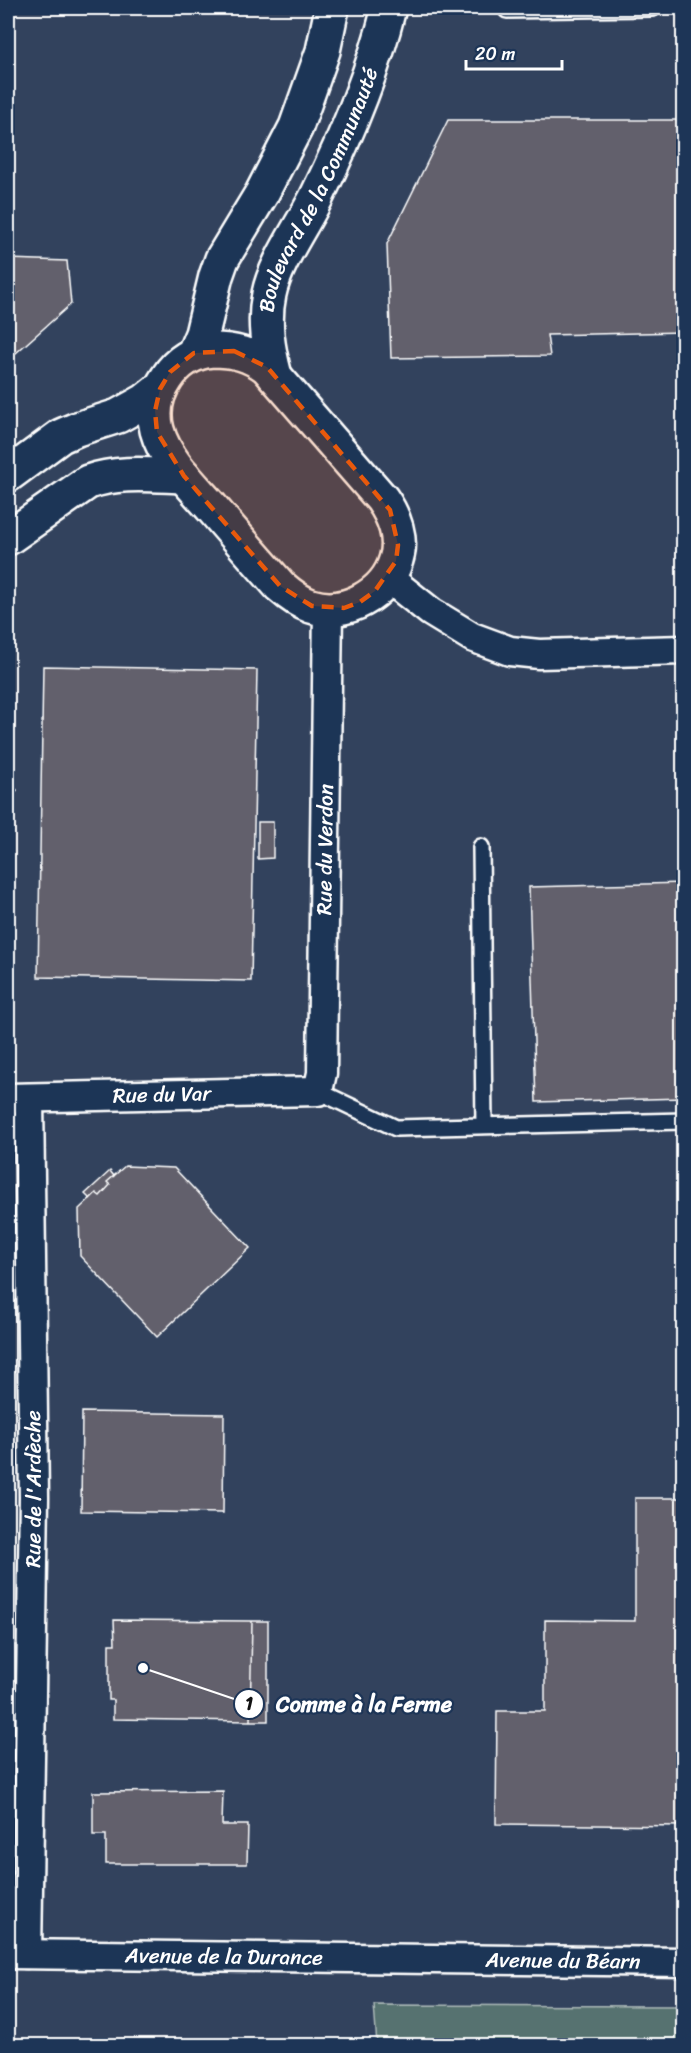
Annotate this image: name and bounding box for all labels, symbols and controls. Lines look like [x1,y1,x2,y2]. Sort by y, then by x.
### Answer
scale bar [466,33,562,71]
text: 20 m [475,38,515,70]
street label: Boulevard de la Communauté [247,62,389,314]
street label: Rue du Verdon [305,784,345,915]
street label: Rue du Var [112,1074,213,1115]
street label: Rue de l'Ardèche [14,1410,53,1568]
callout: Comme à la Ferme [234,1684,464,1724]
text: Comme à la Ferme [275,1685,453,1724]
text: 1 [245,1688,253,1720]
street label: Avenue de la Durance [124,1936,323,1977]
street label: Avenue du Béarn [484,1941,641,1980]

